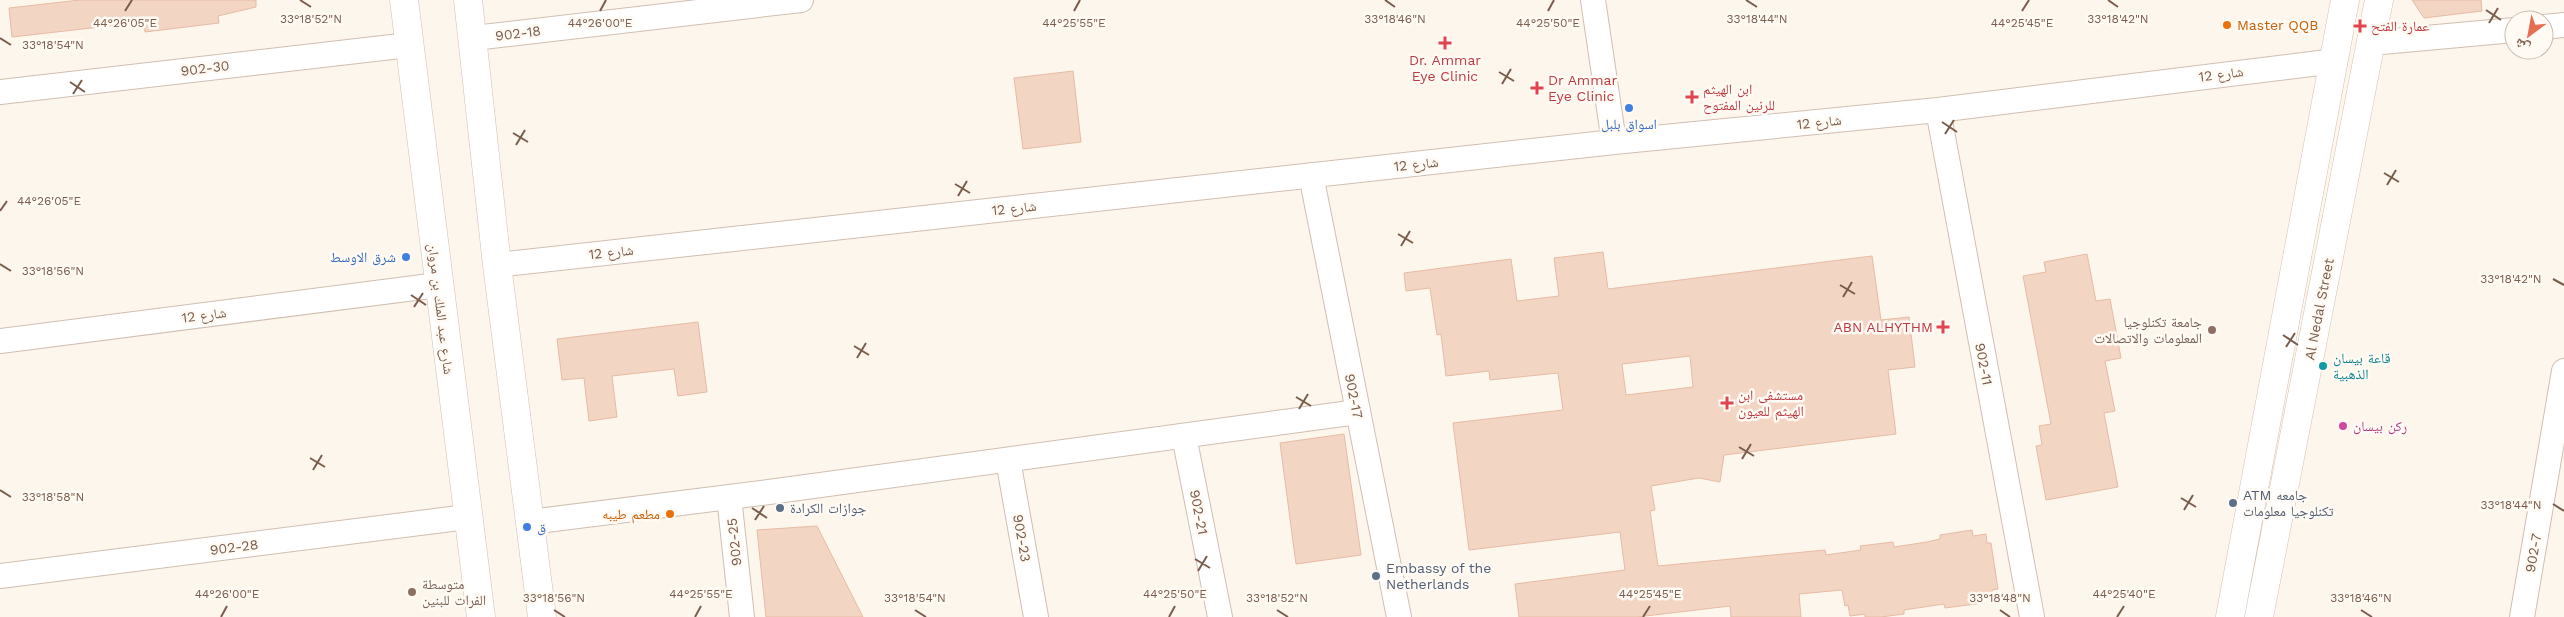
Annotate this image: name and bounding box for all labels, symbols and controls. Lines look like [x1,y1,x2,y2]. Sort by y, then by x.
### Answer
north arrow [2504,10,2554,60]
text: 33°18'52"N [280,12,342,26]
text: 33°18'46"N [1364,12,1426,26]
text: 33°18'44"N [1726,12,1788,26]
text: 33°18'42"N [2087,12,2149,26]
text: 44°26'05"E [93,16,157,30]
text: 44°26'00"E [568,16,633,30]
text: 44°25'55"E [1042,16,1106,30]
text: 44°25'50"E [1516,16,1580,30]
text: 44°25'45"E [1991,16,2054,30]
place label: Master QQB [2237,17,2318,33]
place label: عمارة الفتح [2371,18,2429,36]
marker: Master QQB [2221,19,2233,31]
marker: عمارة الفتح [2353,19,2367,33]
street label: 902-18 [494,22,542,44]
text: ش [2511,34,2533,57]
marker: Dr. Ammar Eye Clinic [1438,36,1452,50]
text: 33°18'54"N [22,38,84,52]
place label: Dr. Ammar Eye Clinic [1409,52,1481,84]
street label: 902-30 [180,57,230,79]
street label: شارع 12 [2198,63,2245,87]
place label: Dr Ammar Eye Clinic [1548,72,1617,104]
marker: Dr Ammar Eye Clinic [1530,81,1544,95]
place label: ابن الهيثم للرنين المفتوح [1703,81,1775,115]
marker: ابن الهيثم للرنين المفتوح [1685,90,1699,104]
marker: اسواق بلبل [1623,102,1635,114]
street label: شارع 12 [1796,112,1842,134]
place label: اسواق بلبل [1601,116,1657,133]
street label: شارع 12 [1393,154,1439,176]
text: 44°26'05"E [17,194,81,208]
street label: شارع 12 [991,198,1037,220]
street label: شارع 12 [588,242,634,264]
street label: شارع عبد الملك بن مروان [423,243,457,375]
place label: شرق الاوسط [330,249,396,266]
marker: شرق الاوسط [400,251,412,263]
street label: Al Nedal Street [2301,257,2337,361]
text: 33°18'56"N [22,264,84,278]
text: 33°18'42"N [2480,272,2542,286]
street label: شارع 12 [181,304,228,328]
place label: جامعة تكنلوجيا المعلومات والاتصالات [2094,314,2202,347]
place label: ABN ALHYTHM [1834,319,1933,335]
marker: ABN ALHYTHM [1937,321,1949,333]
marker: جامعة تكنلوجيا المعلومات والاتصالات [2206,324,2218,336]
street label: 902-11 [1972,342,1996,386]
place label: قاعة بيسان الذهبية [2333,350,2391,382]
marker: قاعة بيسان الذهبية [2317,360,2329,372]
street label: 902-17 [1342,372,1366,420]
place label: مستشفى ابن الهيثم للعيون [1738,387,1804,421]
marker: مستشفى ابن الهيثم للعيون [1720,396,1734,410]
place label: ركن بيسان [2353,418,2407,435]
marker: ركن بيسان [2337,420,2349,432]
place label: ATM جامعه تكنلوجيا معلومات [2243,487,2334,520]
street label: 902-21 [1187,488,1211,536]
text: 33°18'58"N [22,490,84,504]
marker: ATM جامعه تكنلوجيا معلومات [2227,497,2239,509]
text: 33°18'44"N [2480,498,2542,512]
place label: جوازات الكرادة [790,500,866,517]
marker: جوازات الكرادة [774,502,786,514]
place label: مطعم طيبه [602,506,660,524]
marker: مطعم طيبه [664,508,676,520]
street label: 902-23 [1010,513,1034,563]
street label: 902-25 [724,517,744,567]
place label: ق [537,519,546,536]
marker: ق [521,521,533,533]
street label: 902-7 [2522,532,2544,574]
street label: 902-28 [209,536,259,558]
place label: Embassy of the Netherlands [1386,560,1491,592]
marker: Embassy of the Netherlands [1370,570,1382,582]
place label: متوسطة الفرات للبنين [422,576,486,609]
marker: متوسطة الفرات للبنين [406,586,418,598]
text: 44°26'00"E [195,587,260,601]
text: 44°25'55"E [669,587,733,601]
text: 44°25'50"E [1143,587,1207,601]
text: 44°25'45"E [1619,587,1682,601]
text: 44°25'40"E [2092,587,2156,601]
text: 33°18'56"N [523,591,585,605]
text: 33°18'54"N [884,591,946,605]
text: 33°18'52"N [1246,591,1308,605]
text: 33°18'48"N [1969,591,2031,605]
text: 33°18'46"N [2330,591,2392,605]

